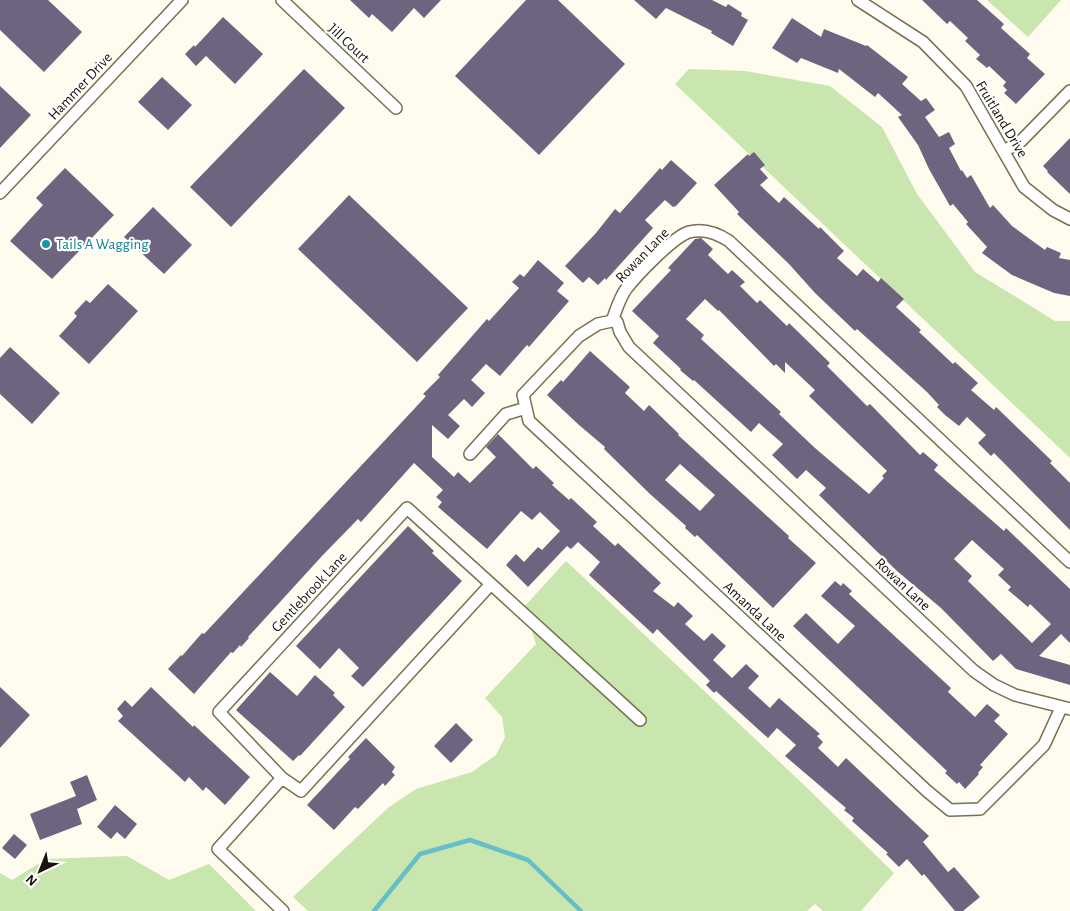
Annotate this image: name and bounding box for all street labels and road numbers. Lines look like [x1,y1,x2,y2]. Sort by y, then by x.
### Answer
street label: Jill Court [325,21,372,66]
street label: Hammer Drive [46,50,115,123]
street label: Fruitland Drive [973,78,1030,160]
street label: Rowan Lane [613,225,672,286]
street label: Gentlebrook Lane [269,550,350,635]
street label: Rowan Lane [872,555,933,614]
street label: Amanda Lane [720,579,789,644]

